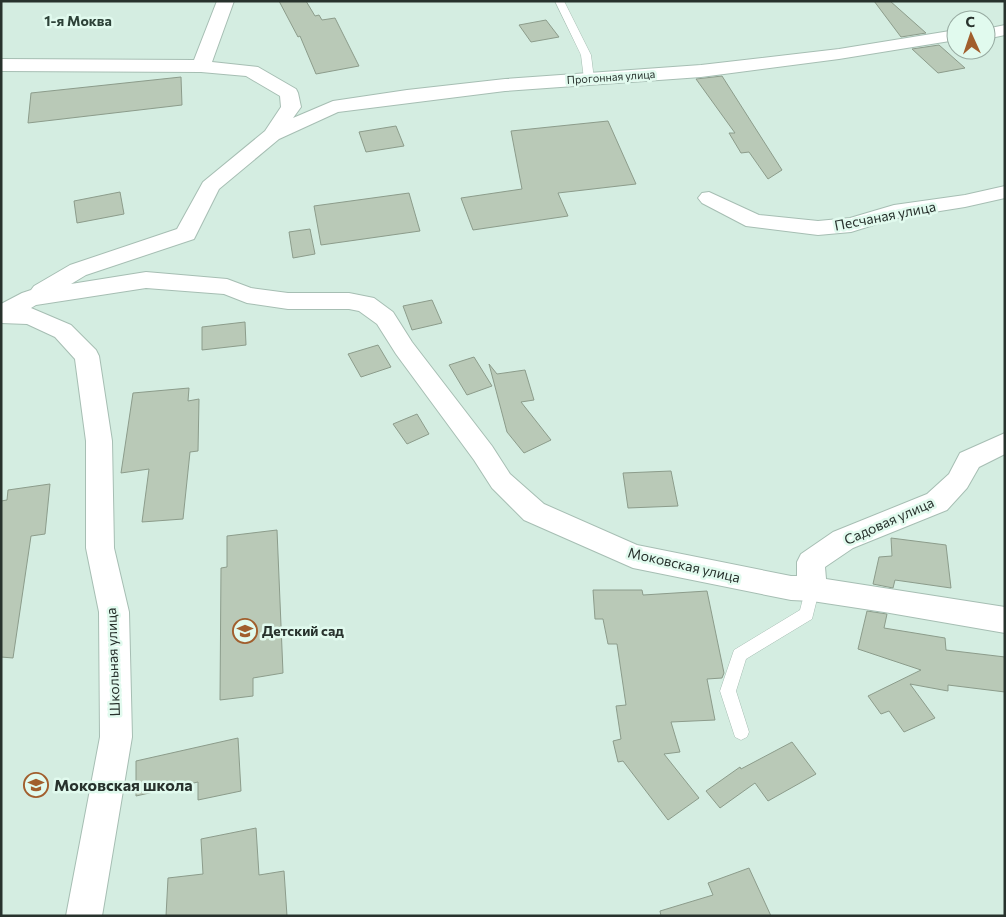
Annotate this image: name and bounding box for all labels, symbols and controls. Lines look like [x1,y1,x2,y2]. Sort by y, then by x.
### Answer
north arrow [946,10,996,60]
district label: 1-я Моква [44,12,112,29]
text: С [965,13,976,30]
street label: Прогонная улица [566,67,656,86]
street label: Песчаная улица [833,197,937,234]
street label: Садовая улица [841,493,936,548]
street label: Моковская улица [626,543,742,586]
street label: Школьная улица [102,607,123,717]
school or university icon: Детский сад [232,618,258,644]
place label: Детский сад [262,622,344,639]
school or university icon: Моковская школа [23,772,49,798]
place label: Моковская школа [54,775,193,794]

